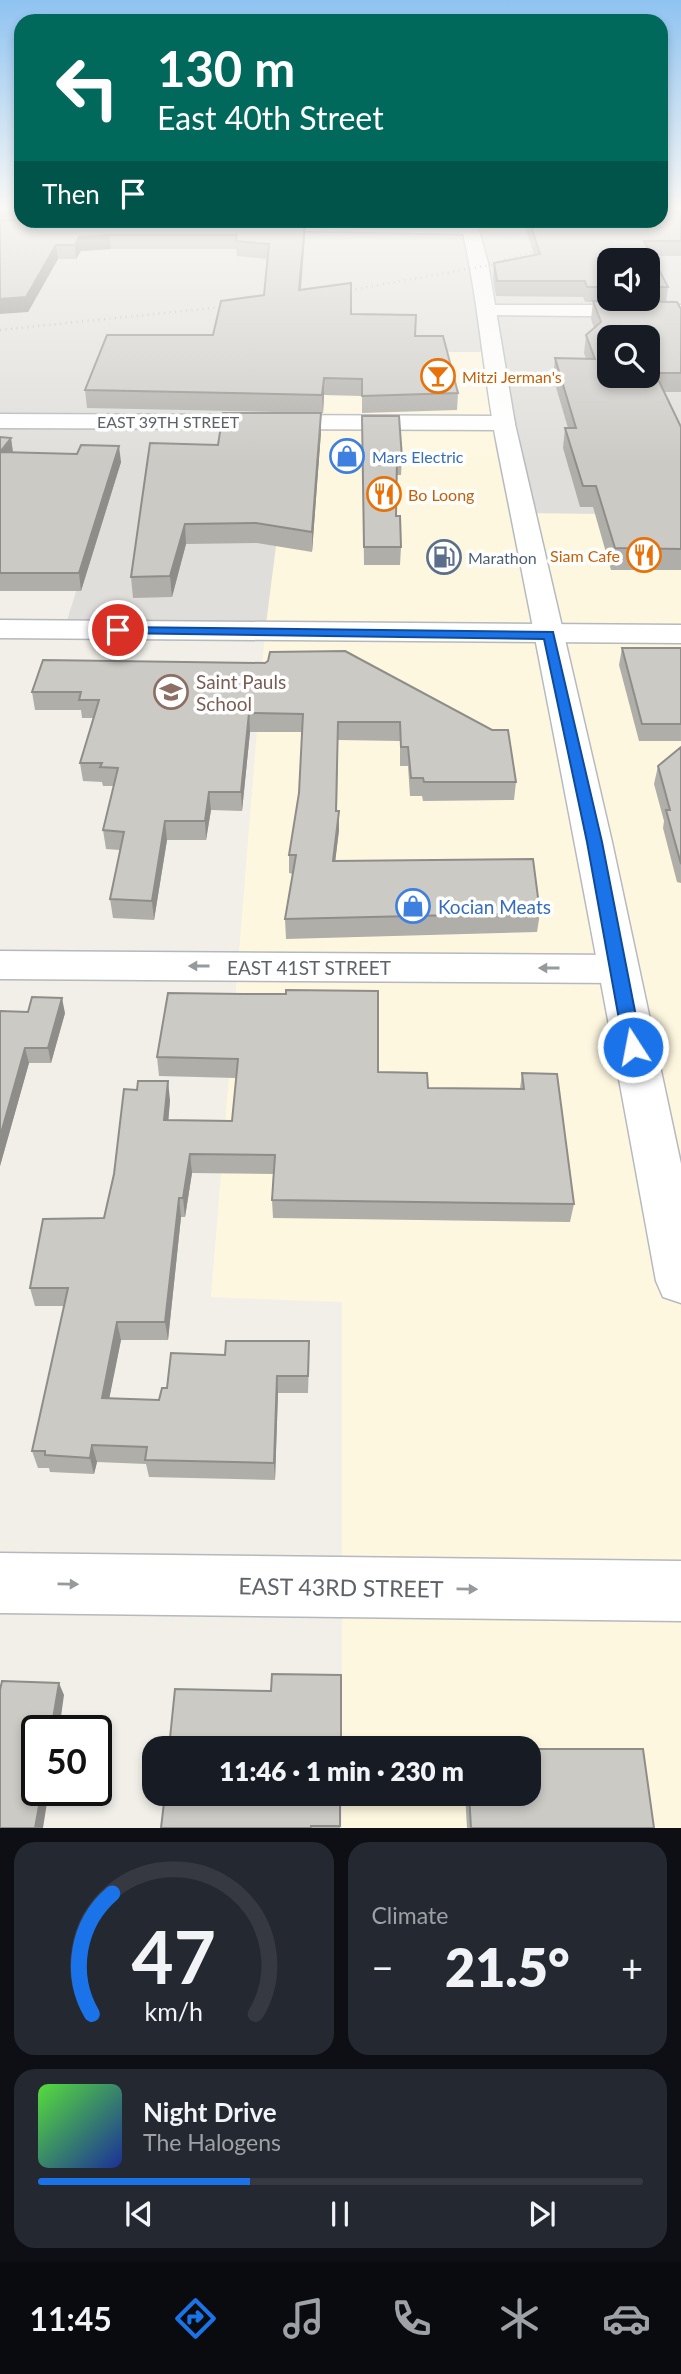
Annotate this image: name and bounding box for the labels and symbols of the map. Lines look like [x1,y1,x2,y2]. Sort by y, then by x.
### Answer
bar icon: Mitzi Jerman's [419,357,457,395]
place label: Mitzi Jerman's [462,367,562,386]
street label: EAST 39TH STREET [97,412,240,431]
shop icon: Mars Electric [328,437,366,475]
place label: Mars Electric [372,447,464,466]
restaurant icon: Bo Loong [365,475,403,513]
place label: Bo Loong [408,485,474,504]
restaurant icon: Siam Cafe [625,536,663,574]
fuel station icon: Marathon [425,538,463,576]
place label: Siam Cafe [550,546,620,565]
place label: Marathon [468,548,537,567]
pin [88,600,148,660]
place label: Saint Pauls School [196,670,286,715]
school or university icon: Saint Pauls School [152,673,190,711]
shop icon: Kocian Meats [394,887,432,925]
place label: Kocian Meats [438,895,551,918]
street label: EAST 41ST STREET [227,956,391,979]
one-way arrow [188,960,210,972]
one-way arrow [538,962,560,974]
position arrow [596,1010,670,1084]
street label: EAST 43RD STREET [238,1571,444,1603]
one-way arrow [57,1578,79,1590]
one-way arrow [456,1583,478,1595]
speed limit sign: 50 [21,1715,112,1806]

